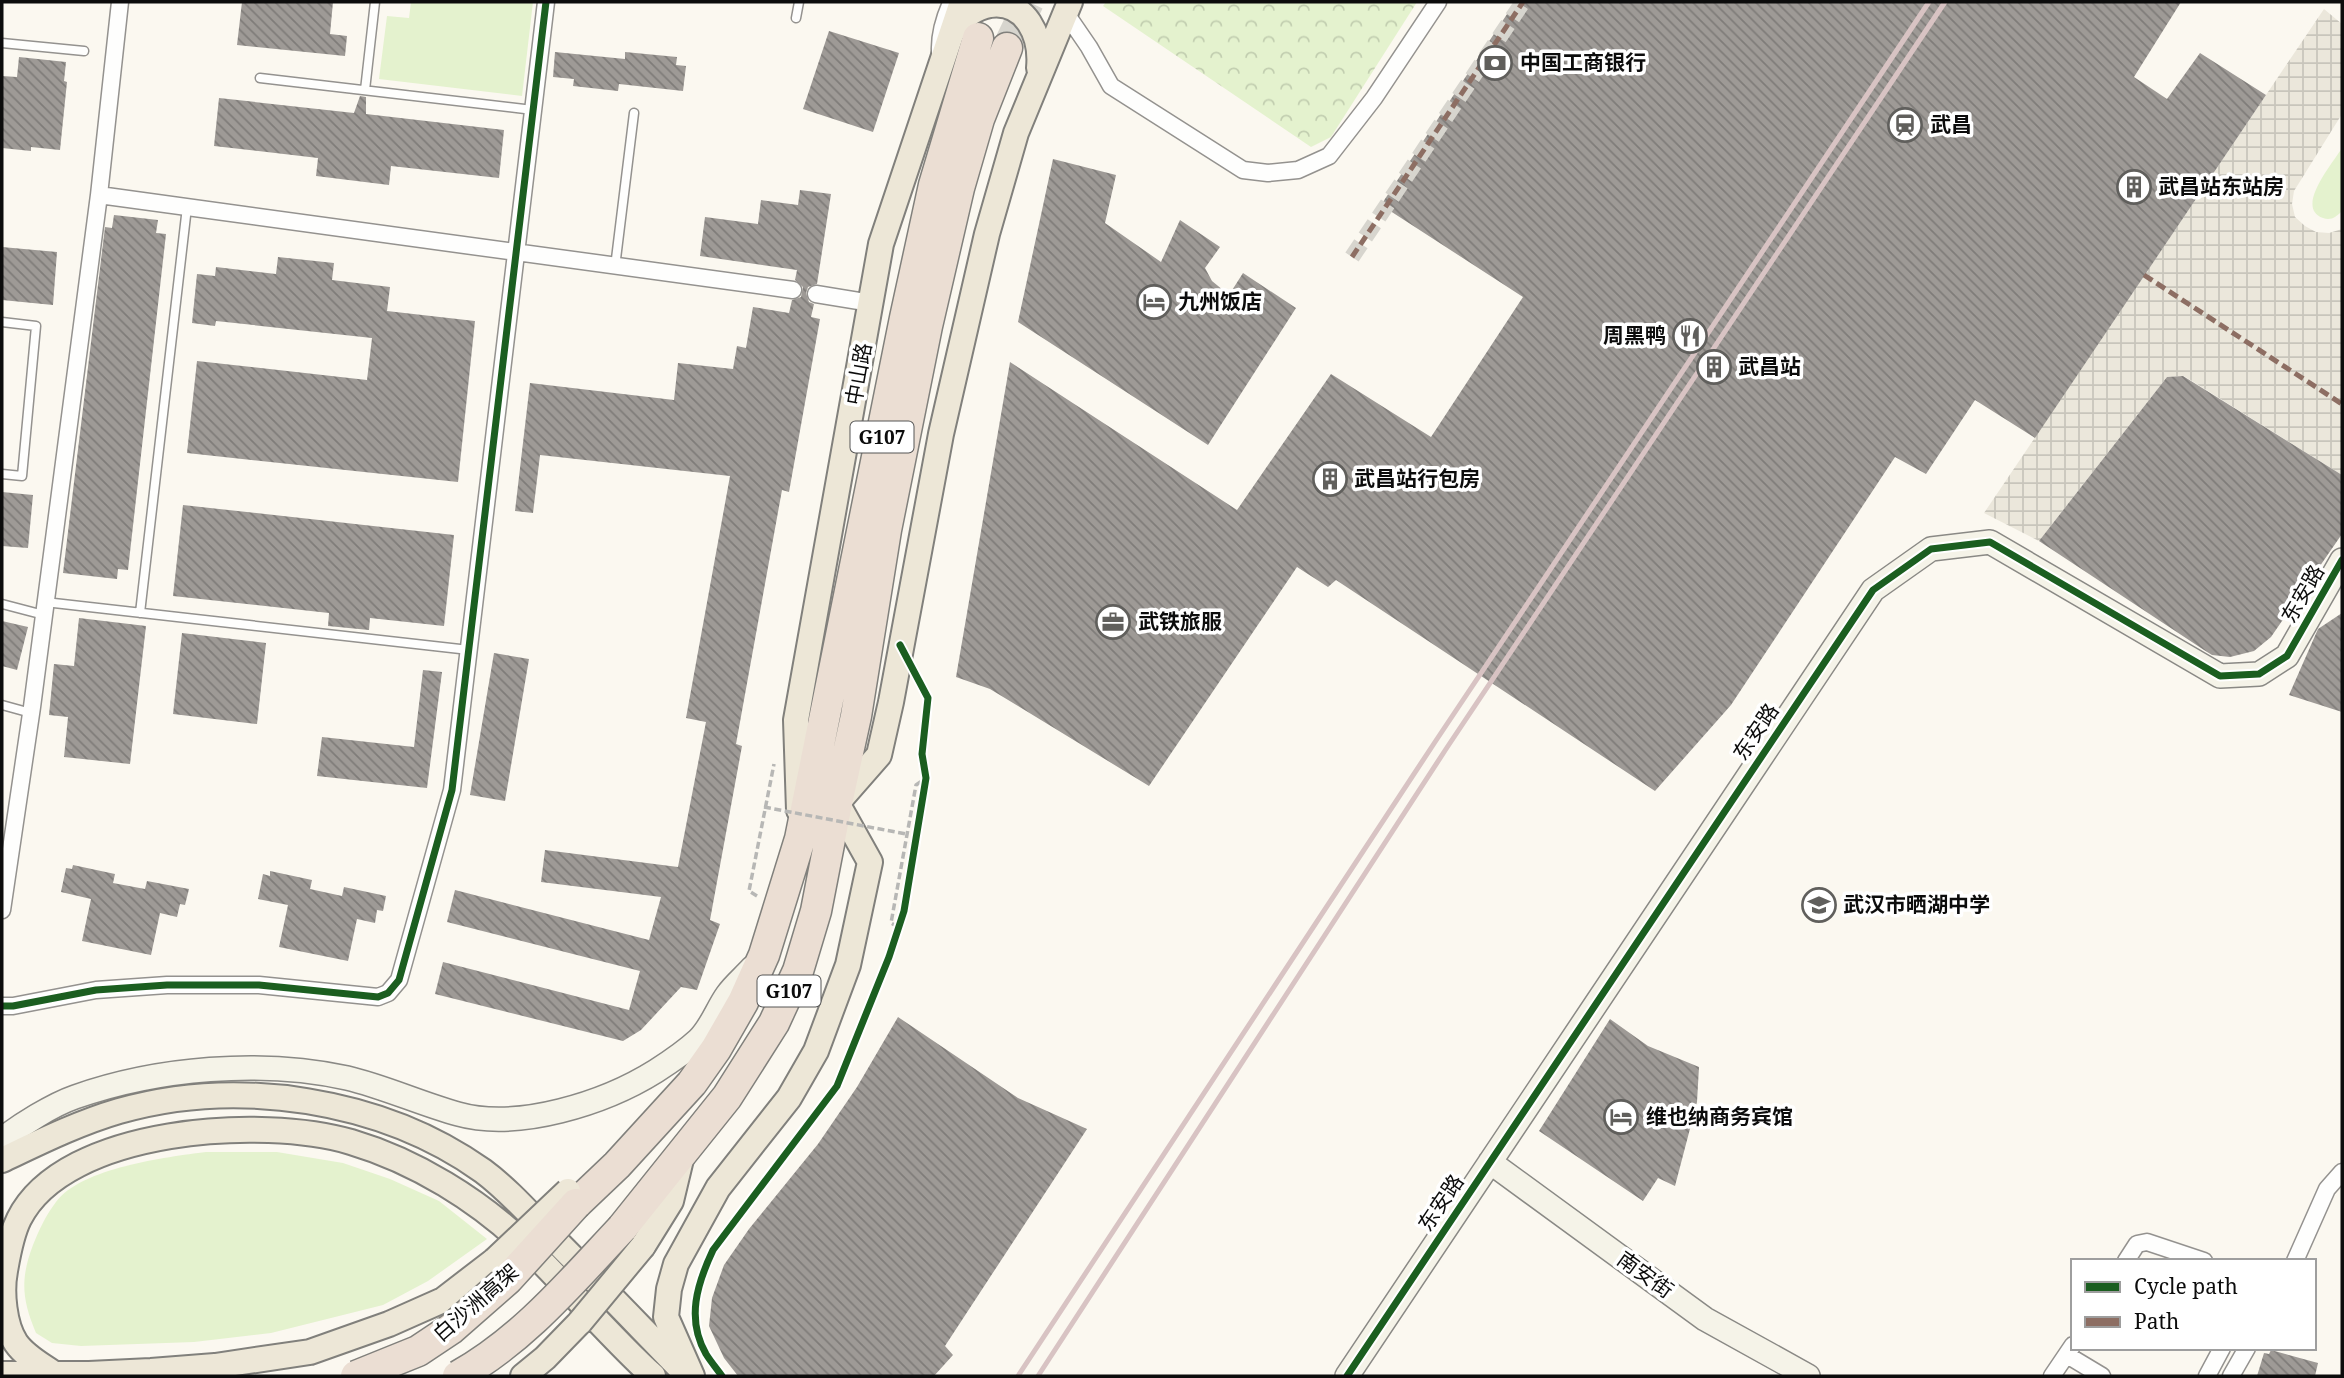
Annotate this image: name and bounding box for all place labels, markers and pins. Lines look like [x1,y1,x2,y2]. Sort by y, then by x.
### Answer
bank icon: 中国工商银行 [1476,44,1514,82]
place label: 中国工商银行 [1520,48,1646,76]
station icon: 武昌 [1886,106,1924,144]
place label: 武昌 [1930,110,1972,138]
building icon: 武昌站东站房 [2115,168,2153,206]
place label: 武昌站东站房 [2158,172,2284,200]
hotel icon: 九州饭店 [1135,283,1173,321]
place label: 九州饭店 [1178,287,1262,315]
restaurant icon: 周黑鸭 [1671,317,1709,355]
place label: 周黑鸭 [1603,321,1666,349]
building icon: 武昌站 [1695,348,1733,386]
place label: 武昌站 [1738,352,1801,380]
building icon: 武昌站行包房 [1311,460,1349,498]
place label: 武昌站行包房 [1354,464,1480,492]
office icon: 武铁旅服 [1094,603,1132,641]
place label: 武铁旅服 [1138,607,1222,635]
school or university icon: 武汉市晒湖中学 [1800,886,1838,924]
place label: 武汉市晒湖中学 [1843,890,1990,918]
hotel icon: 维也纳商务宾馆 [1602,1098,1640,1136]
place label: 维也纳商务宾馆 [1646,1102,1793,1130]

